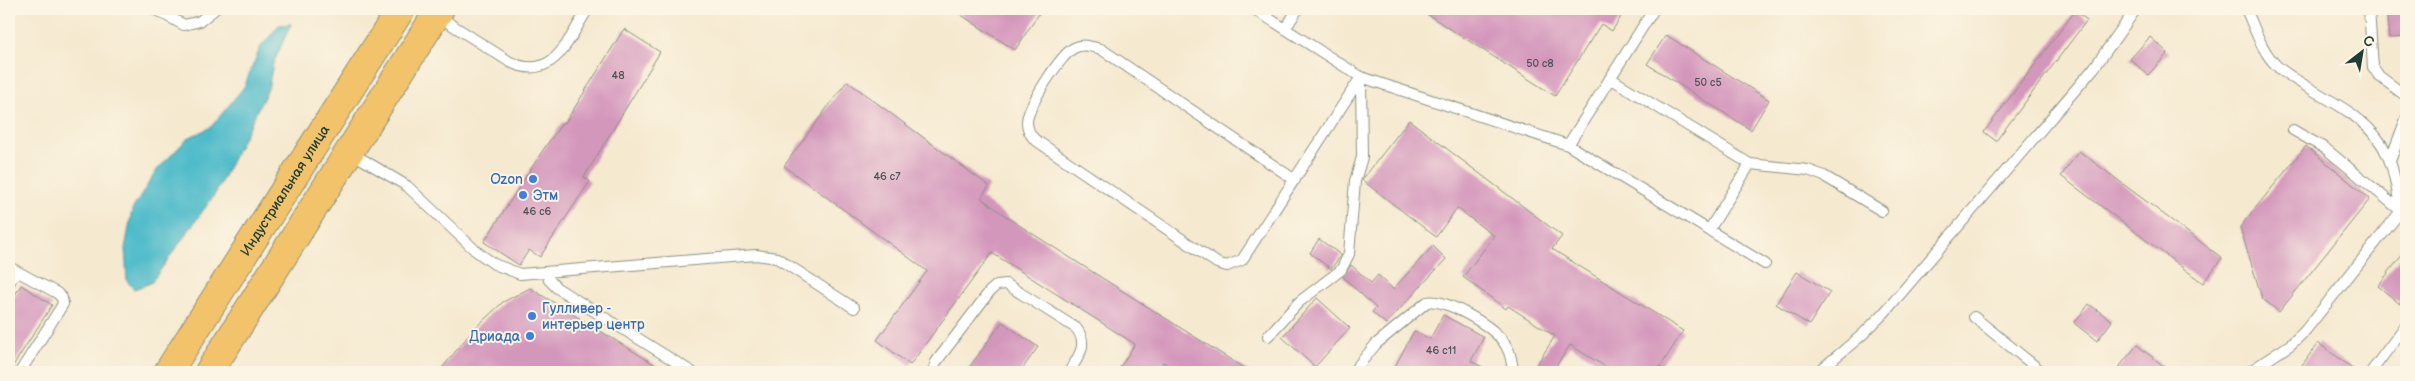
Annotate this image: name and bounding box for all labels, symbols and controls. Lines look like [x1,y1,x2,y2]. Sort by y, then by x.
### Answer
north arrow [2338,28,2388,78]
text: С [2360,31,2377,51]
house number: 50 с8 [1526,57,1554,70]
house number: 48 [611,69,625,82]
house number: 50 с5 [1694,76,1722,89]
street label: Индустриальная улица [236,121,333,259]
house number: 46 с7 [873,170,901,183]
place label: Ozon [490,171,523,188]
marker: Ozon [527,173,539,185]
place label: Этм [533,187,558,204]
marker: Этм [517,189,529,201]
house number: 46 с6 [523,205,552,218]
place label: Гулливер - интерьер центр [542,300,645,333]
marker: Гулливер - интерьер центр [526,310,538,322]
place label: Дриада [469,328,521,345]
marker: Дриада [524,330,536,342]
house number: 46 с11 [1426,344,1456,357]

